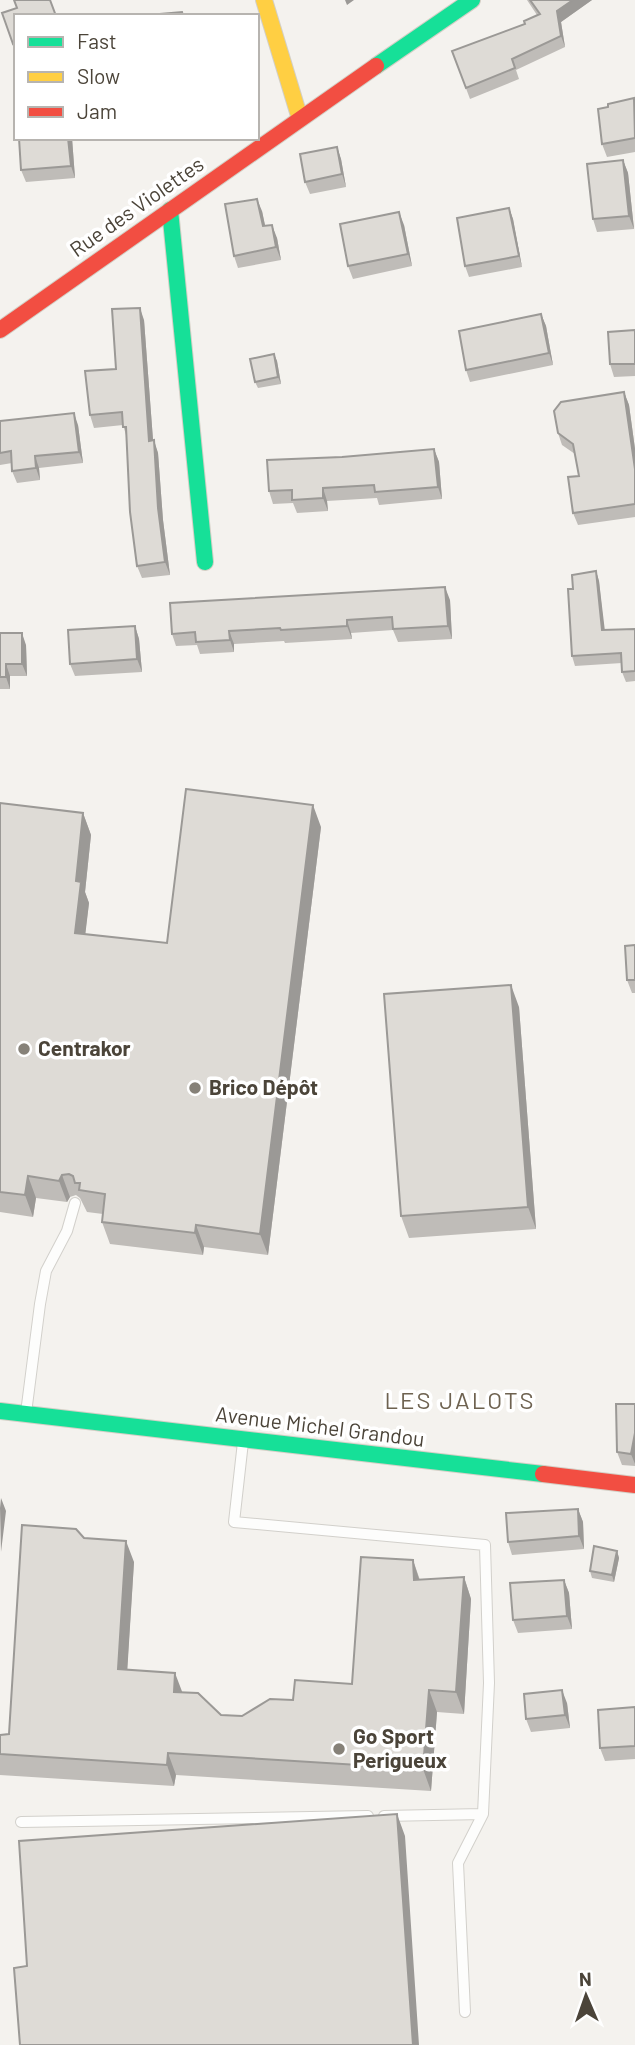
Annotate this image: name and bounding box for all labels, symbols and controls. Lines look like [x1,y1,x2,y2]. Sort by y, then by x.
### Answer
legend [14,14,259,140]
text: Fast [77,28,117,53]
text: Slow [77,63,120,88]
text: Jam [77,98,117,123]
street label: Rue des Violettes [65,150,208,261]
place label: Centrakor [38,1035,131,1060]
marker: Centrakor [16,1041,32,1057]
place label: Brico Dépôt [209,1074,318,1099]
marker: Brico Dépôt [187,1080,203,1096]
district label: LES JALOTS [384,1385,536,1414]
street label: Avenue Michel Grandou [214,1400,426,1451]
place label: Go Sport Perigueux [353,1723,447,1772]
marker: Go Sport Perigueux [331,1741,347,1757]
north arrow [551,1961,621,2031]
text: N [579,1967,592,1990]

